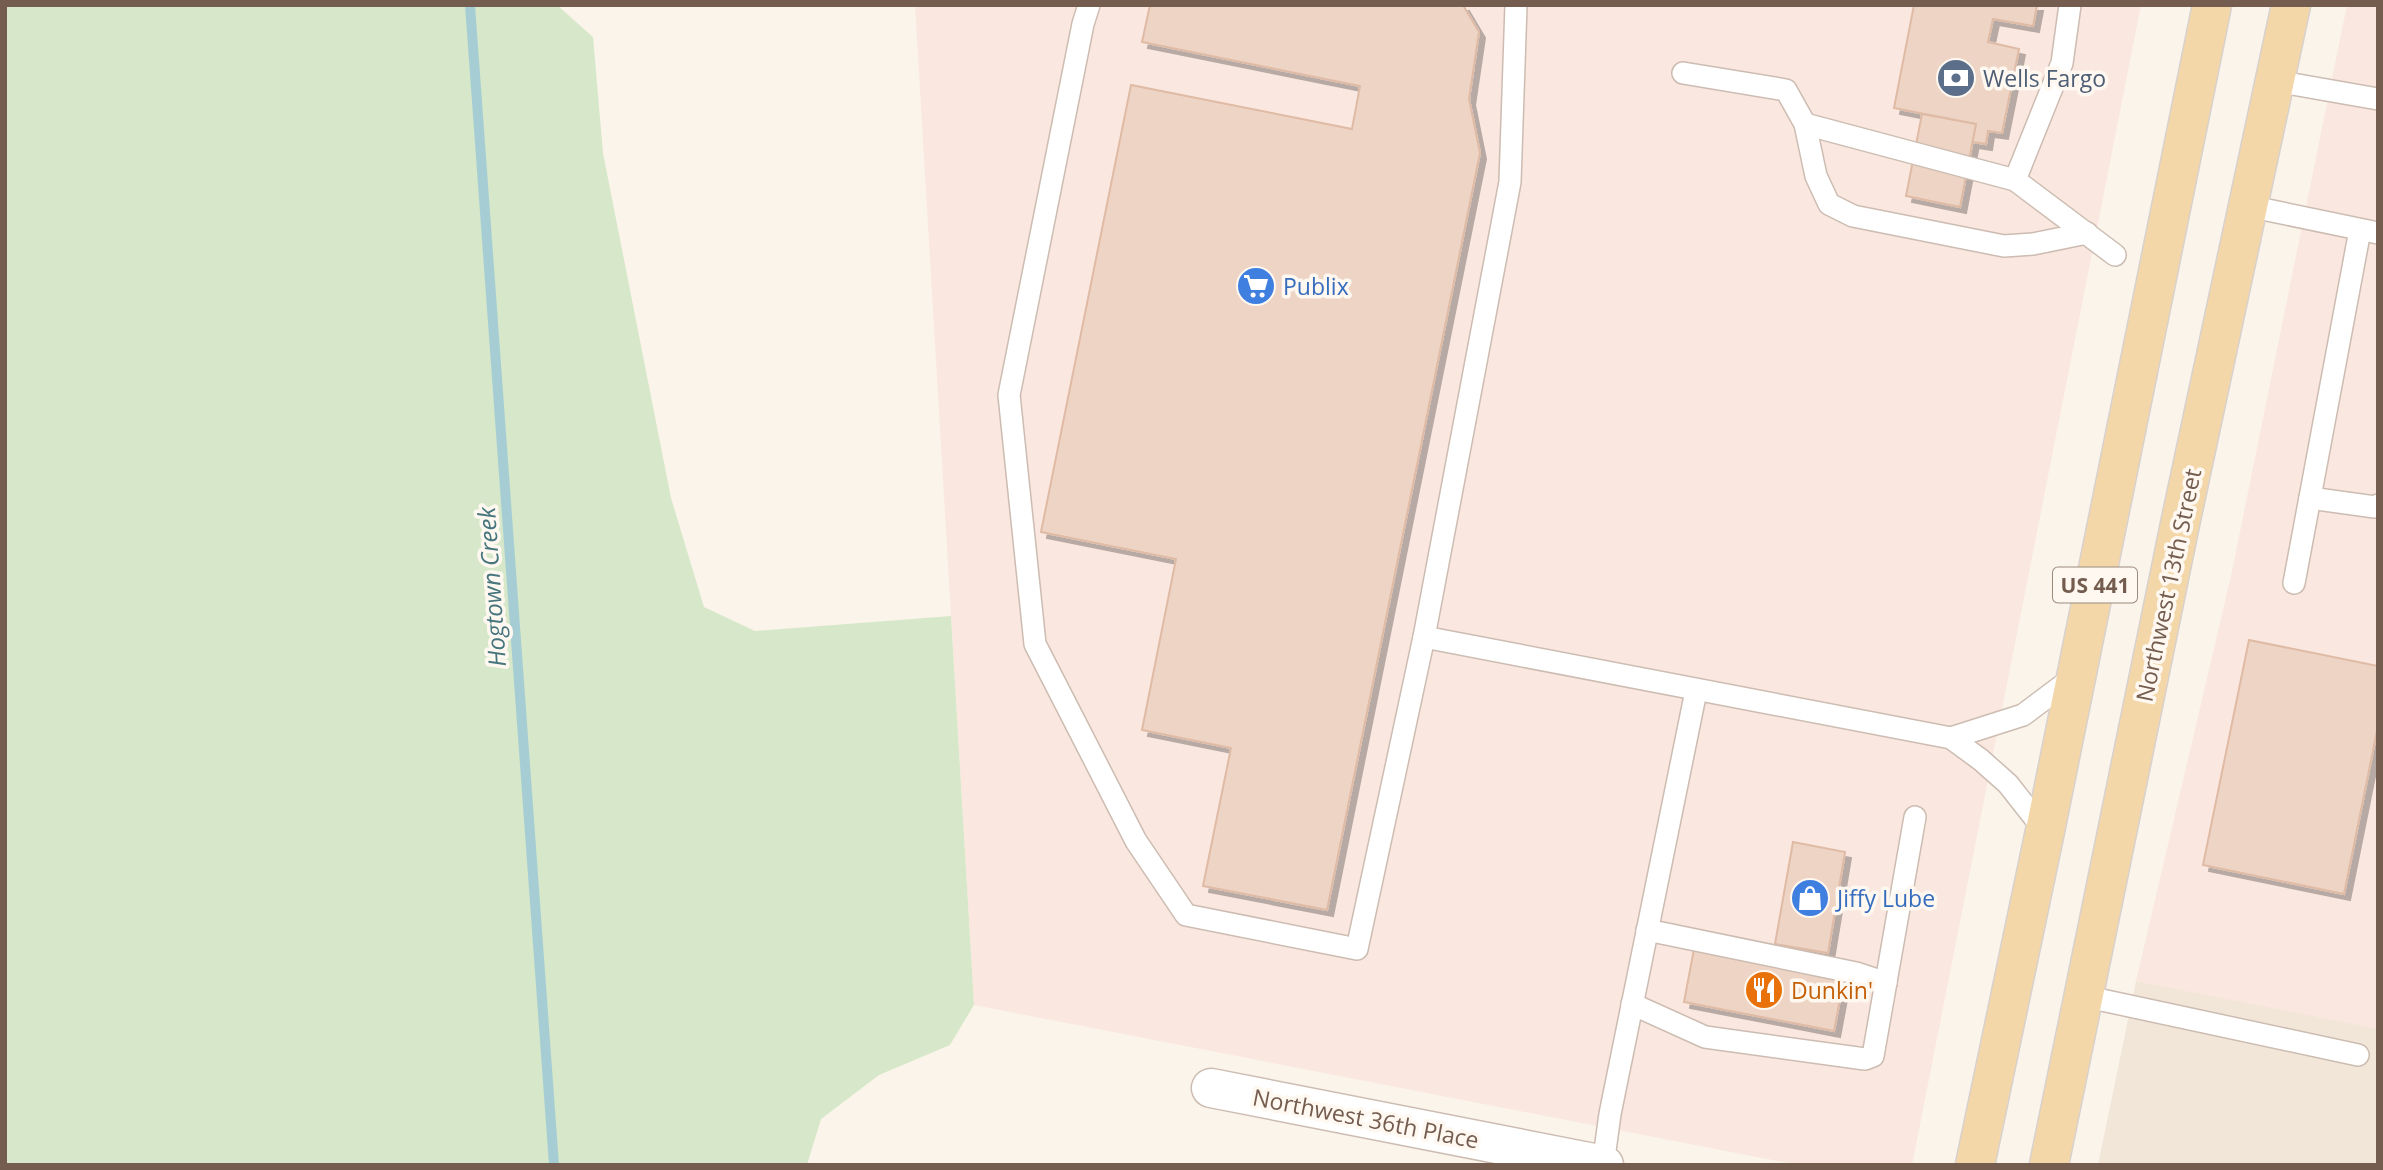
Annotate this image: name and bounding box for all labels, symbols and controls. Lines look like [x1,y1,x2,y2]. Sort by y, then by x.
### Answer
bank icon: Wells Fargo [1935,57,1977,99]
place label: Wells Fargo [1983,62,2106,94]
supermarket icon: Publix [1235,265,1277,307]
place label: Publix [1283,270,1349,302]
street label: Northwest 13th Street [2128,465,2208,705]
water label: Hogtown Creek [469,505,513,668]
road number: US 441 [2053,568,2137,602]
shop icon: Jiffy Lube [1789,877,1831,919]
place label: Jiffy Lube [1835,882,1935,914]
restaurant icon: Dunkin' [1743,969,1785,1011]
place label: Dunkin' [1791,974,1873,1006]
street label: Northwest 36th Place [1250,1080,1482,1156]

